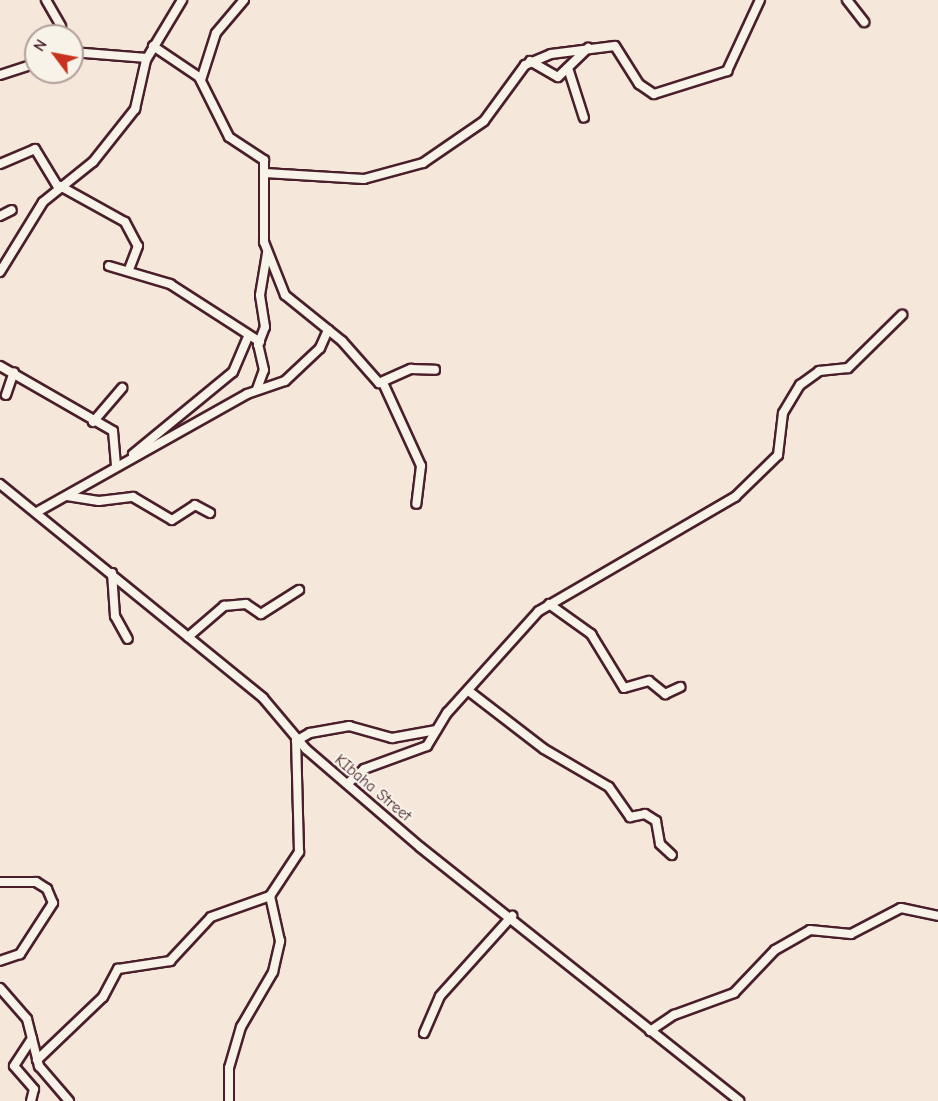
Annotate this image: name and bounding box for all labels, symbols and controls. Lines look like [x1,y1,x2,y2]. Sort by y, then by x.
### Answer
north arrow [24,24,84,84]
text: N [30,36,51,55]
street label: KIbaha Street [331,750,415,826]

